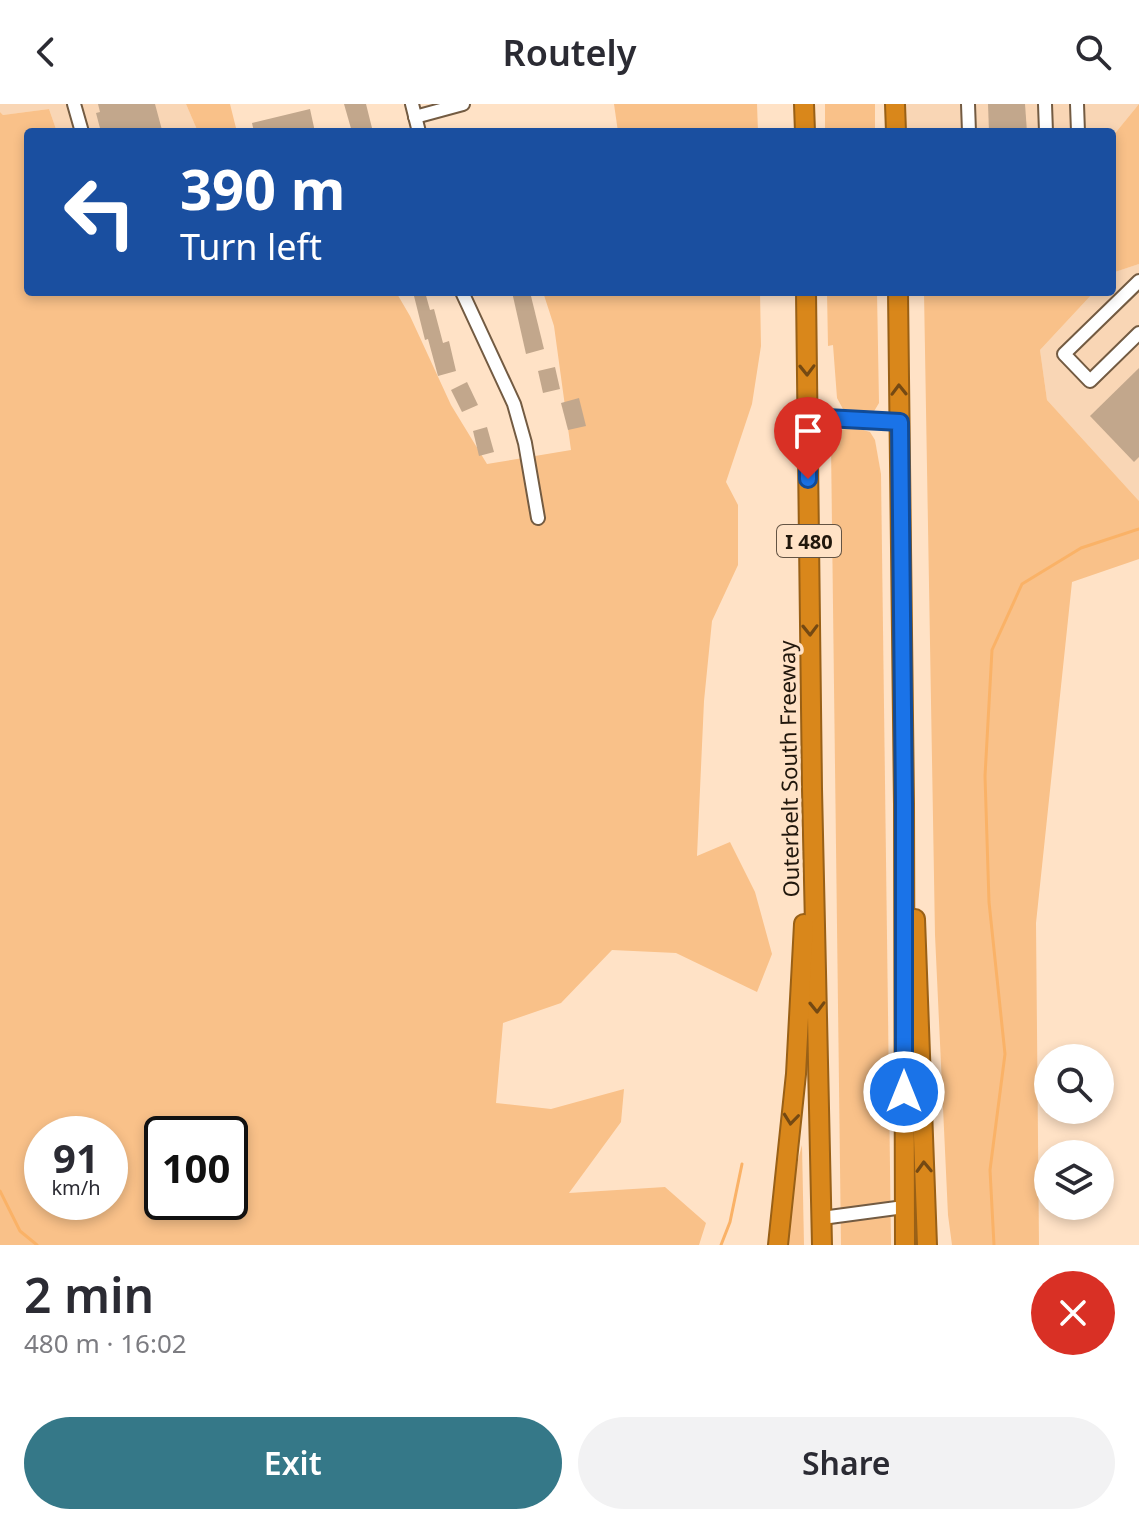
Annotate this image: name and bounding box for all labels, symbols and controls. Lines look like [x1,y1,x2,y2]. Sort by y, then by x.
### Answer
text: Routely [503,28,636,77]
icon: back [24,30,68,74]
icon: search [1071,30,1115,74]
text: 390 m [180,150,345,226]
icon: left [48,160,152,264]
text: Turn left [180,222,322,271]
one-way arrow [798,364,816,377]
one-way arrow [890,383,908,396]
pin [774,397,842,479]
icon: arrive [786,409,830,453]
road number: I 480 [777,525,841,557]
one-way arrow [801,624,819,637]
street label: Outerbelt South Freeway [771,639,805,898]
one-way arrow [808,1001,826,1014]
map controls [1034,1044,1114,1220]
button: search [1034,1044,1114,1124]
position arrow [862,1050,946,1134]
one-way arrow [783,1112,800,1125]
speed limit sign: 100 [144,1116,248,1220]
text: 91 [53,1130,99,1185]
button: layers [1034,1140,1114,1220]
one-way arrow [916,1160,933,1173]
text: km/h [51,1174,101,1201]
text: 2 min [24,1262,154,1327]
button: close [1031,1271,1115,1355]
text: 480 m · 16:02 [24,1325,187,1361]
button: Exit [24,1417,562,1509]
button: Share [578,1417,1115,1509]

